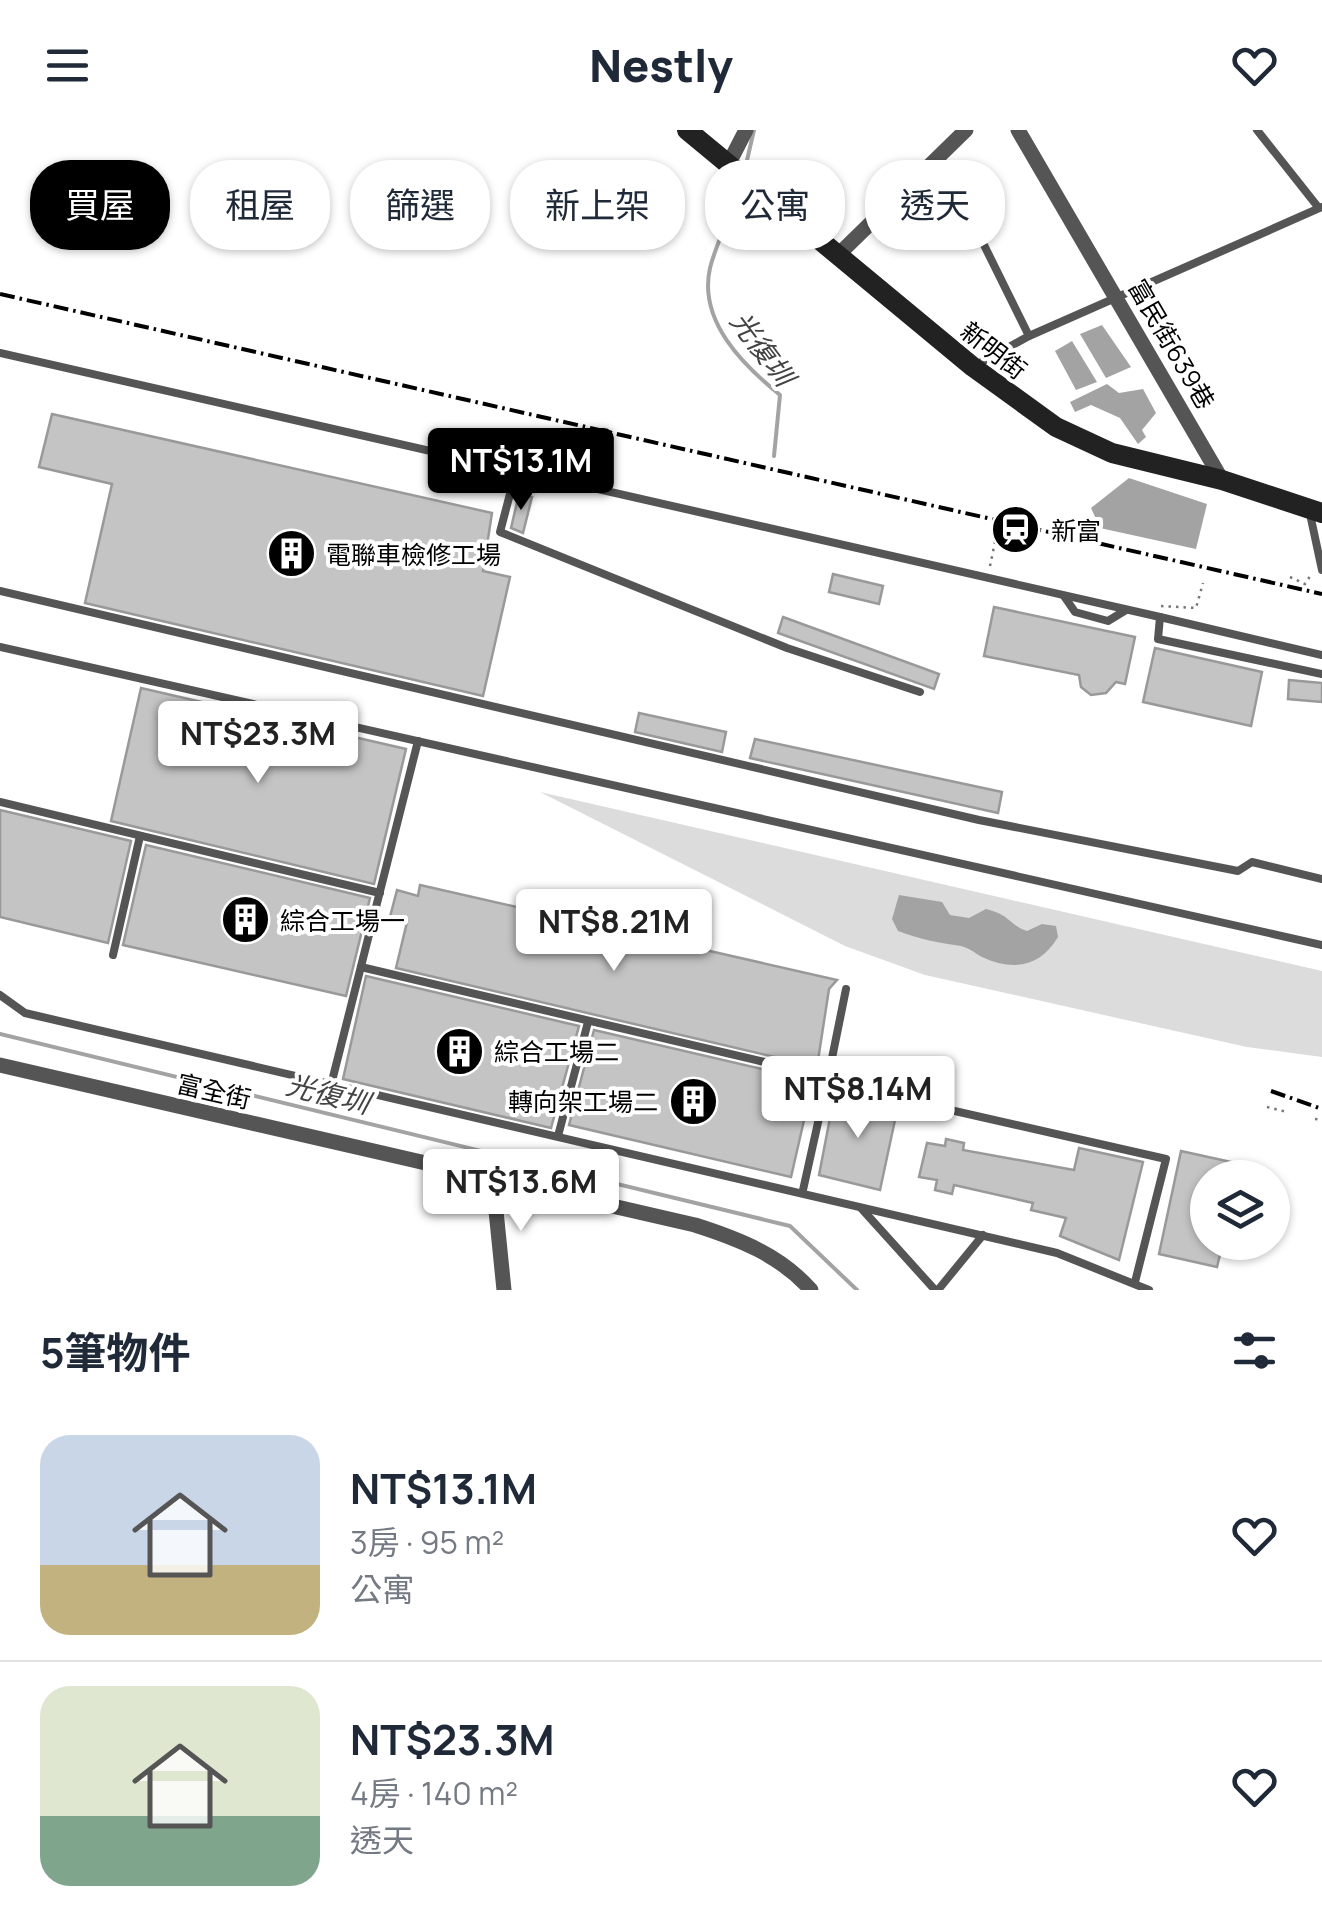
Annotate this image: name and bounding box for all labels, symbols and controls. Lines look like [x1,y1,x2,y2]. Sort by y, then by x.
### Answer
text: Nestly [589,34,733,96]
icon: menu [40,38,95,93]
icon: heart [1227,38,1282,93]
chip: 買屋 [30,160,170,250]
chip: 租屋 [190,160,330,250]
chip: 篩選 [350,160,490,250]
chip: 新上架 [510,160,685,250]
chip: 公寓 [705,160,845,250]
chip: 透天 [865,160,1005,250]
street label: 富民街639巷 [1121,273,1223,415]
water label: 光復圳 [723,303,806,396]
street label: 新明街 [954,313,1034,387]
pin: NT$13.1M [418,428,624,513]
text: NT$13.1M [450,438,592,482]
station icon: 新富 [990,504,1042,556]
place label: 新富 [1051,513,1101,548]
building icon: 電聯車檢修工場 [265,528,317,580]
place label: 電聯車檢修工場 [326,537,501,572]
pin: NT$23.3M [155,701,361,786]
text: NT$23.3M [180,711,336,755]
pin: NT$8.21M [511,889,717,974]
building icon: 綜合工場一 [219,894,271,946]
text: NT$8.21M [538,899,690,943]
place label: 綜合工場一 [280,903,405,938]
building icon: 綜合工場二 [433,1025,485,1077]
place label: 綜合工場二 [494,1034,619,1069]
pin: NT$8.14M [755,1056,961,1141]
water label: 光復圳 [283,1064,377,1123]
street label: 富全街 [174,1066,254,1116]
text: NT$8.14M [784,1066,932,1110]
building icon: 轉向架工場二 [667,1075,719,1127]
place label: 轉向架工場二 [508,1084,658,1119]
pin: NT$13.6M [418,1149,624,1234]
text: NT$13.6M [445,1159,597,1203]
map controls [1190,1160,1290,1260]
button: layers [1190,1160,1290,1260]
text: 5筆物件 [40,1323,191,1381]
icon: filters [1227,1323,1282,1378]
text: NT$13.1M [350,1459,537,1517]
icon: home [120,1475,240,1595]
icon: heart [1227,1508,1282,1563]
text: 3房 · 95 m² [350,1520,504,1564]
text: 公寓 [350,1567,414,1611]
text: NT$23.3M [350,1710,555,1768]
icon: home [120,1726,240,1846]
icon: heart [1227,1759,1282,1814]
text: 4房 · 140 m² [350,1771,518,1815]
text: 透天 [350,1818,414,1862]

